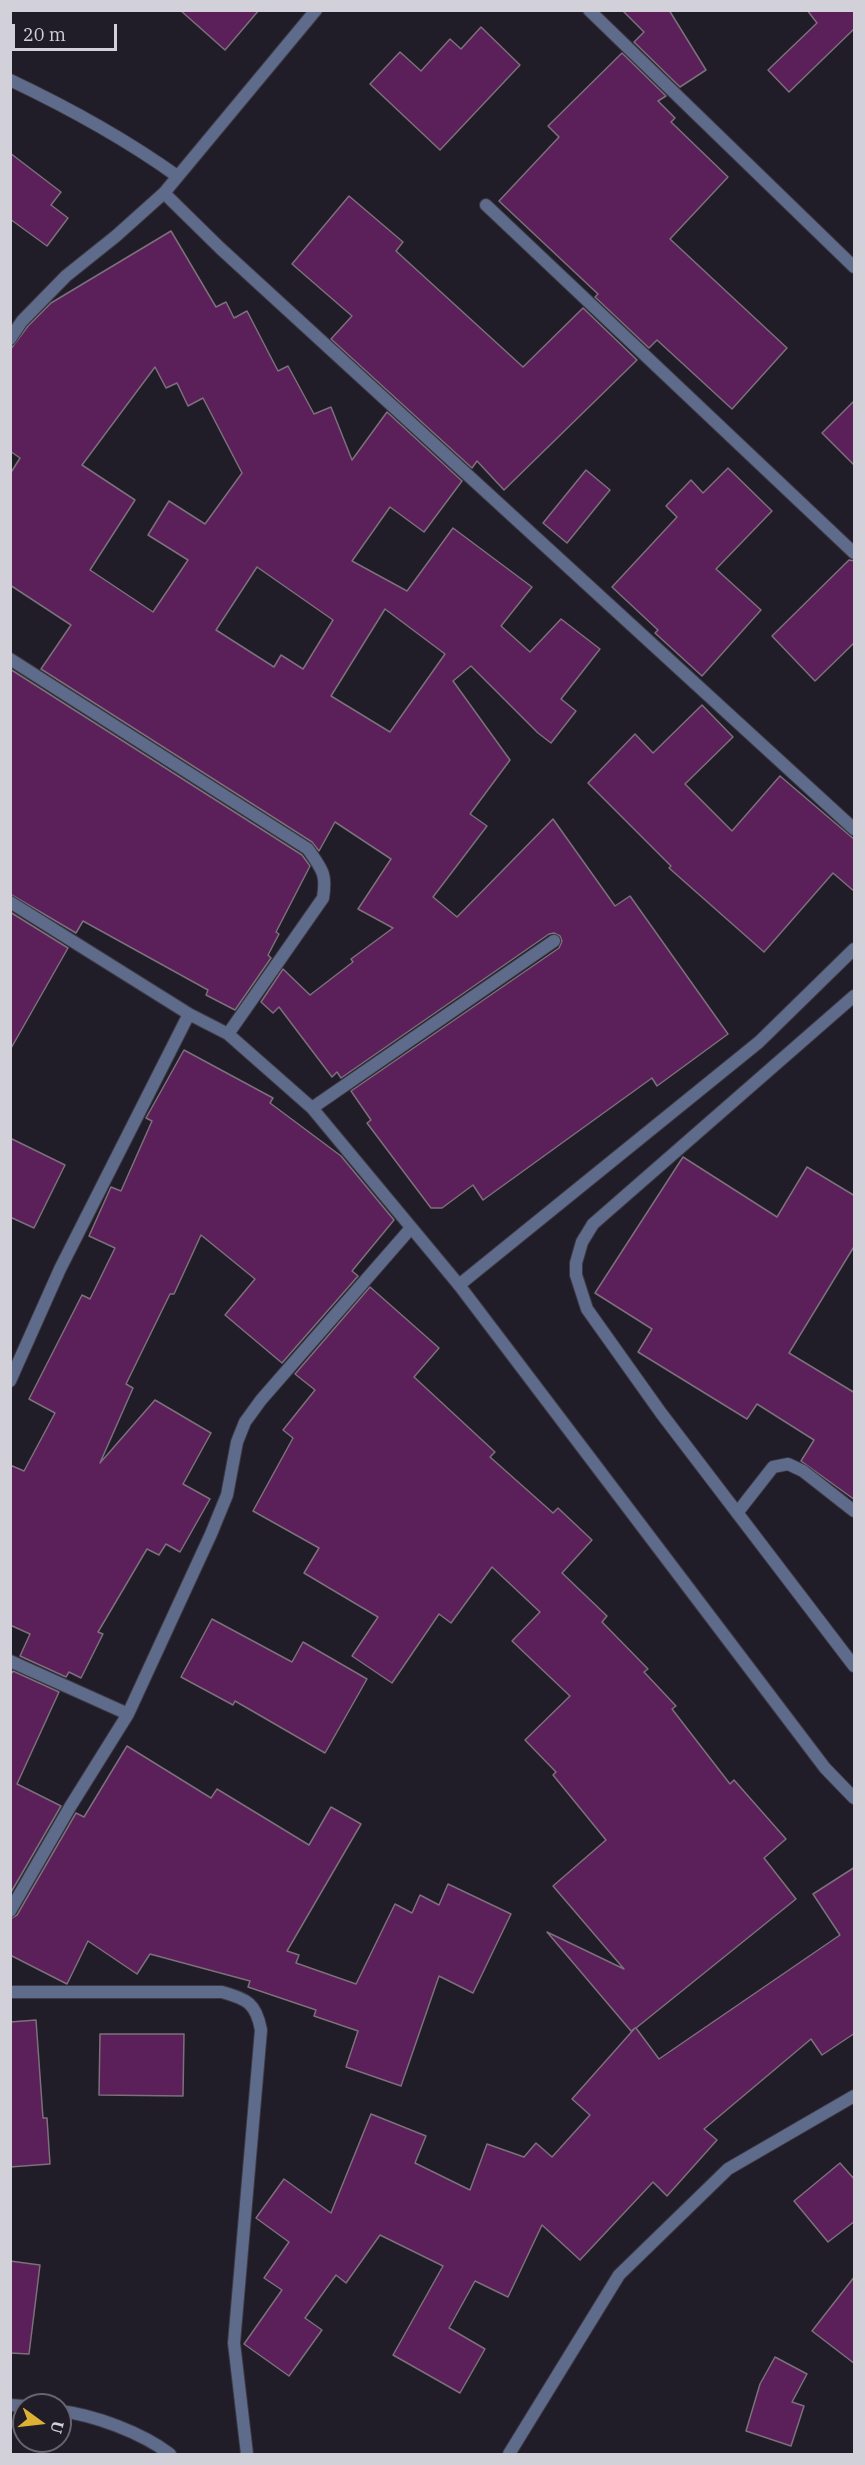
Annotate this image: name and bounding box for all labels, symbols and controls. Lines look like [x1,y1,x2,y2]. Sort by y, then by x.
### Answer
scale bar [15,12,120,50]
text: 20 m [23,23,66,46]
north arrow [12,2393,72,2453]
text: U [46,2419,69,2436]

